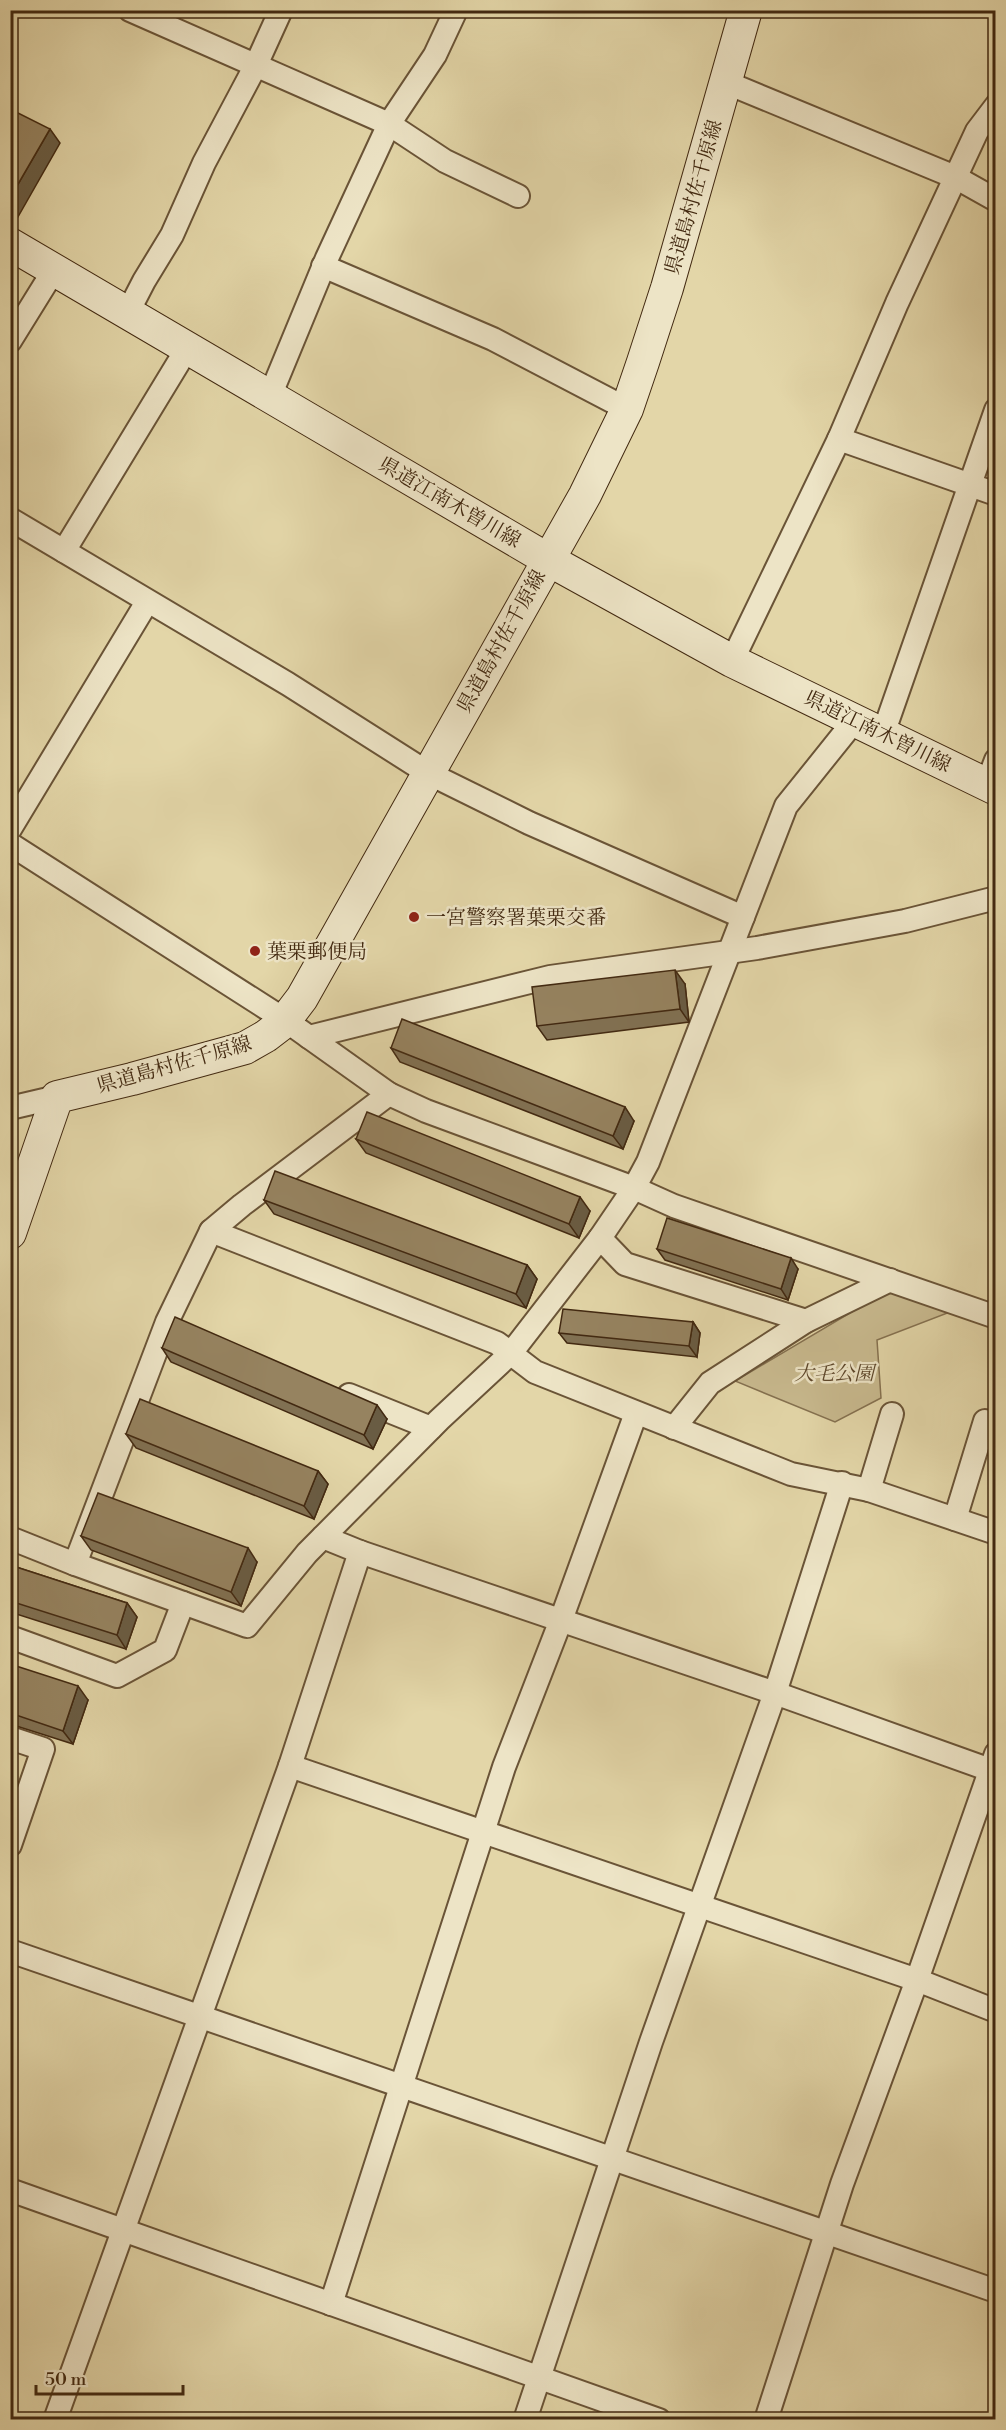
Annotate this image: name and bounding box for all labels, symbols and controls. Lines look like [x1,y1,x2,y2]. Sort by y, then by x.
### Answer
street label: 県道島村佐千原線 [660,117,729,278]
street label: 県道江南木曽川線 [374,452,525,554]
street label: 県道島村佐千原線 [453,566,552,718]
street label: 県道江南木曽川線 [800,686,955,779]
place label: 一宮警察署葉栗交番 [426,906,606,931]
marker: 一宮警察署葉栗交番 [407,910,421,924]
place label: 葉栗郵便局 [267,940,367,965]
marker: 葉栗郵便局 [248,944,262,958]
street label: 県道島村佐千原線 [94,1031,255,1100]
park label: 大毛公園 [794,1362,877,1387]
scale bar [36,2358,183,2396]
text: 50 m [45,2368,87,2391]

